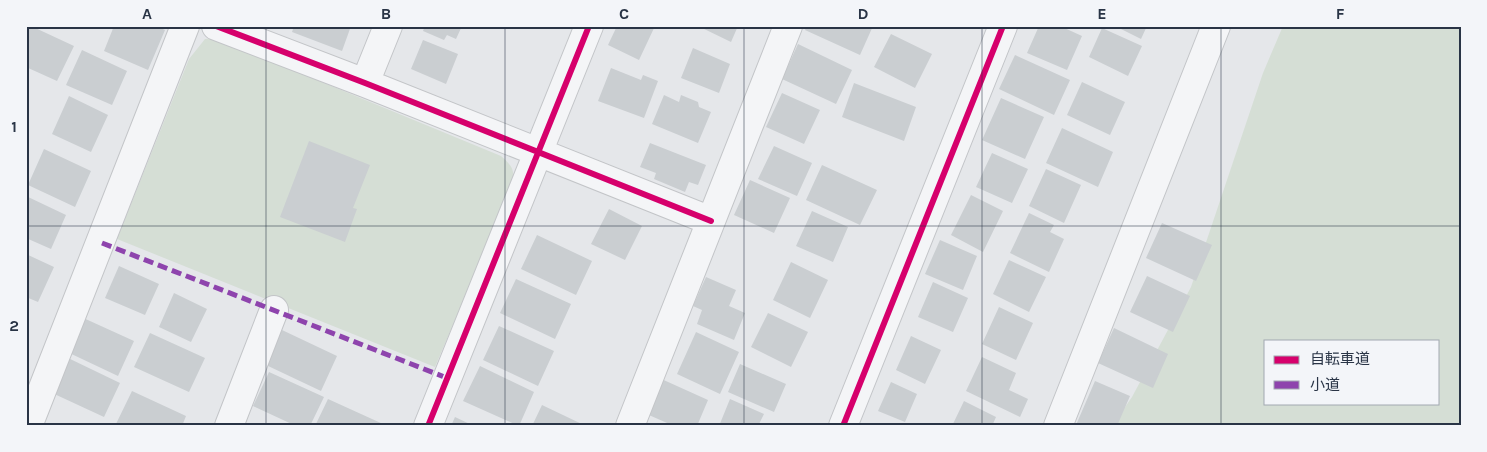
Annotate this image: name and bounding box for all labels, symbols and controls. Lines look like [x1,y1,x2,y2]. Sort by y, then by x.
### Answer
text: A [142,4,152,23]
text: B [381,4,391,23]
text: C [619,4,629,23]
text: D [858,4,869,23]
text: E [1097,4,1107,23]
text: F [1336,4,1345,23]
text: 1 [11,117,17,136]
text: 2 [9,316,19,335]
legend [1264,340,1440,404]
text: 自転車道 [1310,350,1370,368]
text: 小道 [1310,376,1340,394]

